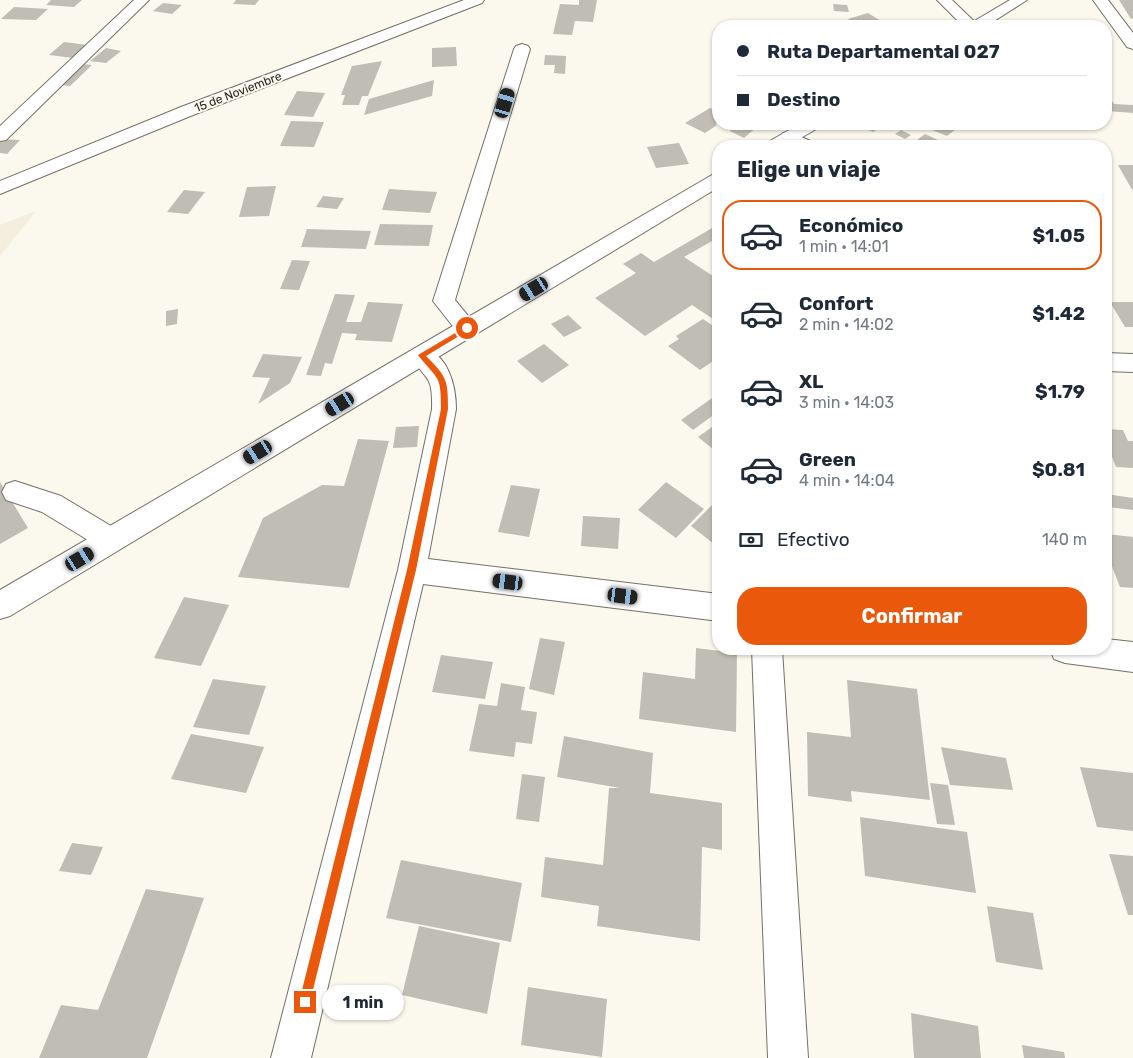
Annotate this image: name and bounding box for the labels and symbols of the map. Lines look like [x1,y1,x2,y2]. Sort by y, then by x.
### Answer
street label: 15 de Noviembre [192,69,284,115]
car [493,86,516,120]
car [517,275,550,303]
route start [456,317,478,339]
car [323,390,356,418]
car [241,438,274,466]
car [63,545,96,573]
car [492,573,523,591]
car [607,587,638,605]
callout: 1 min [322,984,405,1020]
route end [294,991,316,1013]

